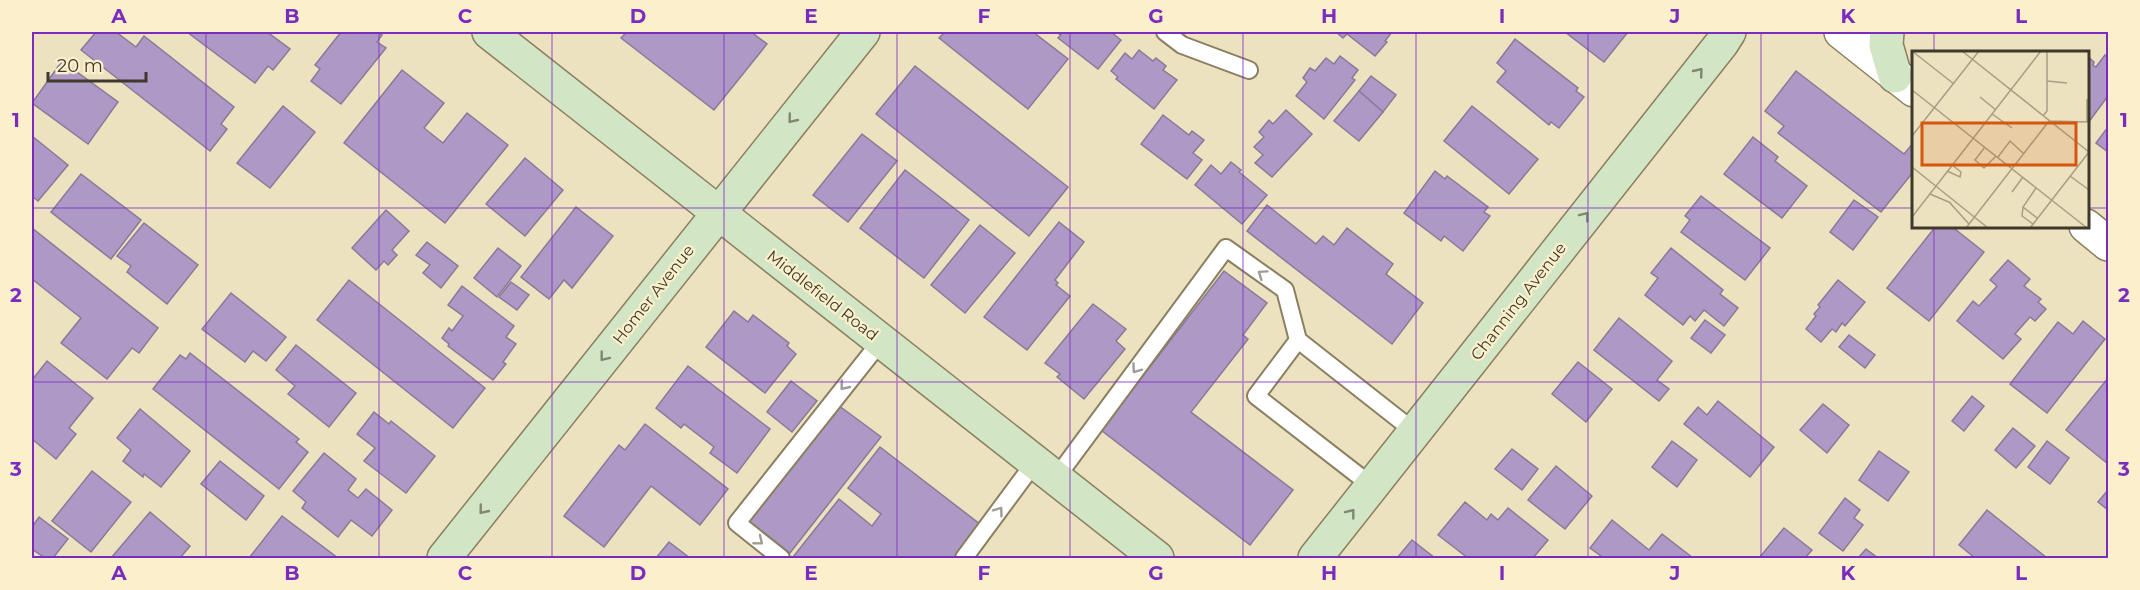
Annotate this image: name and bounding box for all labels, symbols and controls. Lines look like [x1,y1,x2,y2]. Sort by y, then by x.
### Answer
text: A [110,4,127,28]
text: B [284,4,300,28]
text: C [458,4,473,28]
text: D [630,4,646,28]
text: E [804,4,818,28]
text: F [978,4,991,28]
text: G [1148,4,1164,28]
text: H [1321,4,1337,28]
text: I [1499,4,1505,28]
text: J [1669,4,1680,28]
text: K [1841,4,1857,28]
text: L [2015,4,2027,28]
scale bar [48,45,146,83]
inset map [1912,51,2089,228]
text: 20 m [57,55,103,77]
one-way arrow [1692,68,1703,79]
text: 1 [12,108,20,132]
text: 1 [2120,108,2128,132]
one-way arrow [789,112,800,123]
one-way arrow [1578,212,1589,223]
street label: Channing Avenue [1467,239,1570,364]
street label: Homer Avenue [609,241,698,348]
street label: Middlefield Road [763,246,882,345]
one-way arrow [1258,270,1269,281]
text: 2 [10,283,22,307]
text: 2 [2118,283,2130,307]
one-way arrow [600,350,611,361]
one-way arrow [1133,363,1144,374]
one-way arrow [841,380,852,391]
text: 3 [9,457,22,481]
text: 3 [2117,457,2130,481]
one-way arrow [479,503,490,514]
one-way arrow [991,507,1002,518]
one-way arrow [1344,508,1355,519]
one-way arrow [752,533,763,544]
text: A [110,561,127,585]
text: B [284,561,300,585]
text: C [458,561,473,585]
text: D [630,561,646,585]
text: E [804,561,818,585]
text: F [978,561,991,585]
text: G [1148,561,1164,585]
text: H [1321,561,1337,585]
text: I [1499,561,1505,585]
text: J [1669,561,1680,585]
text: K [1841,561,1857,585]
text: L [2015,561,2027,585]

